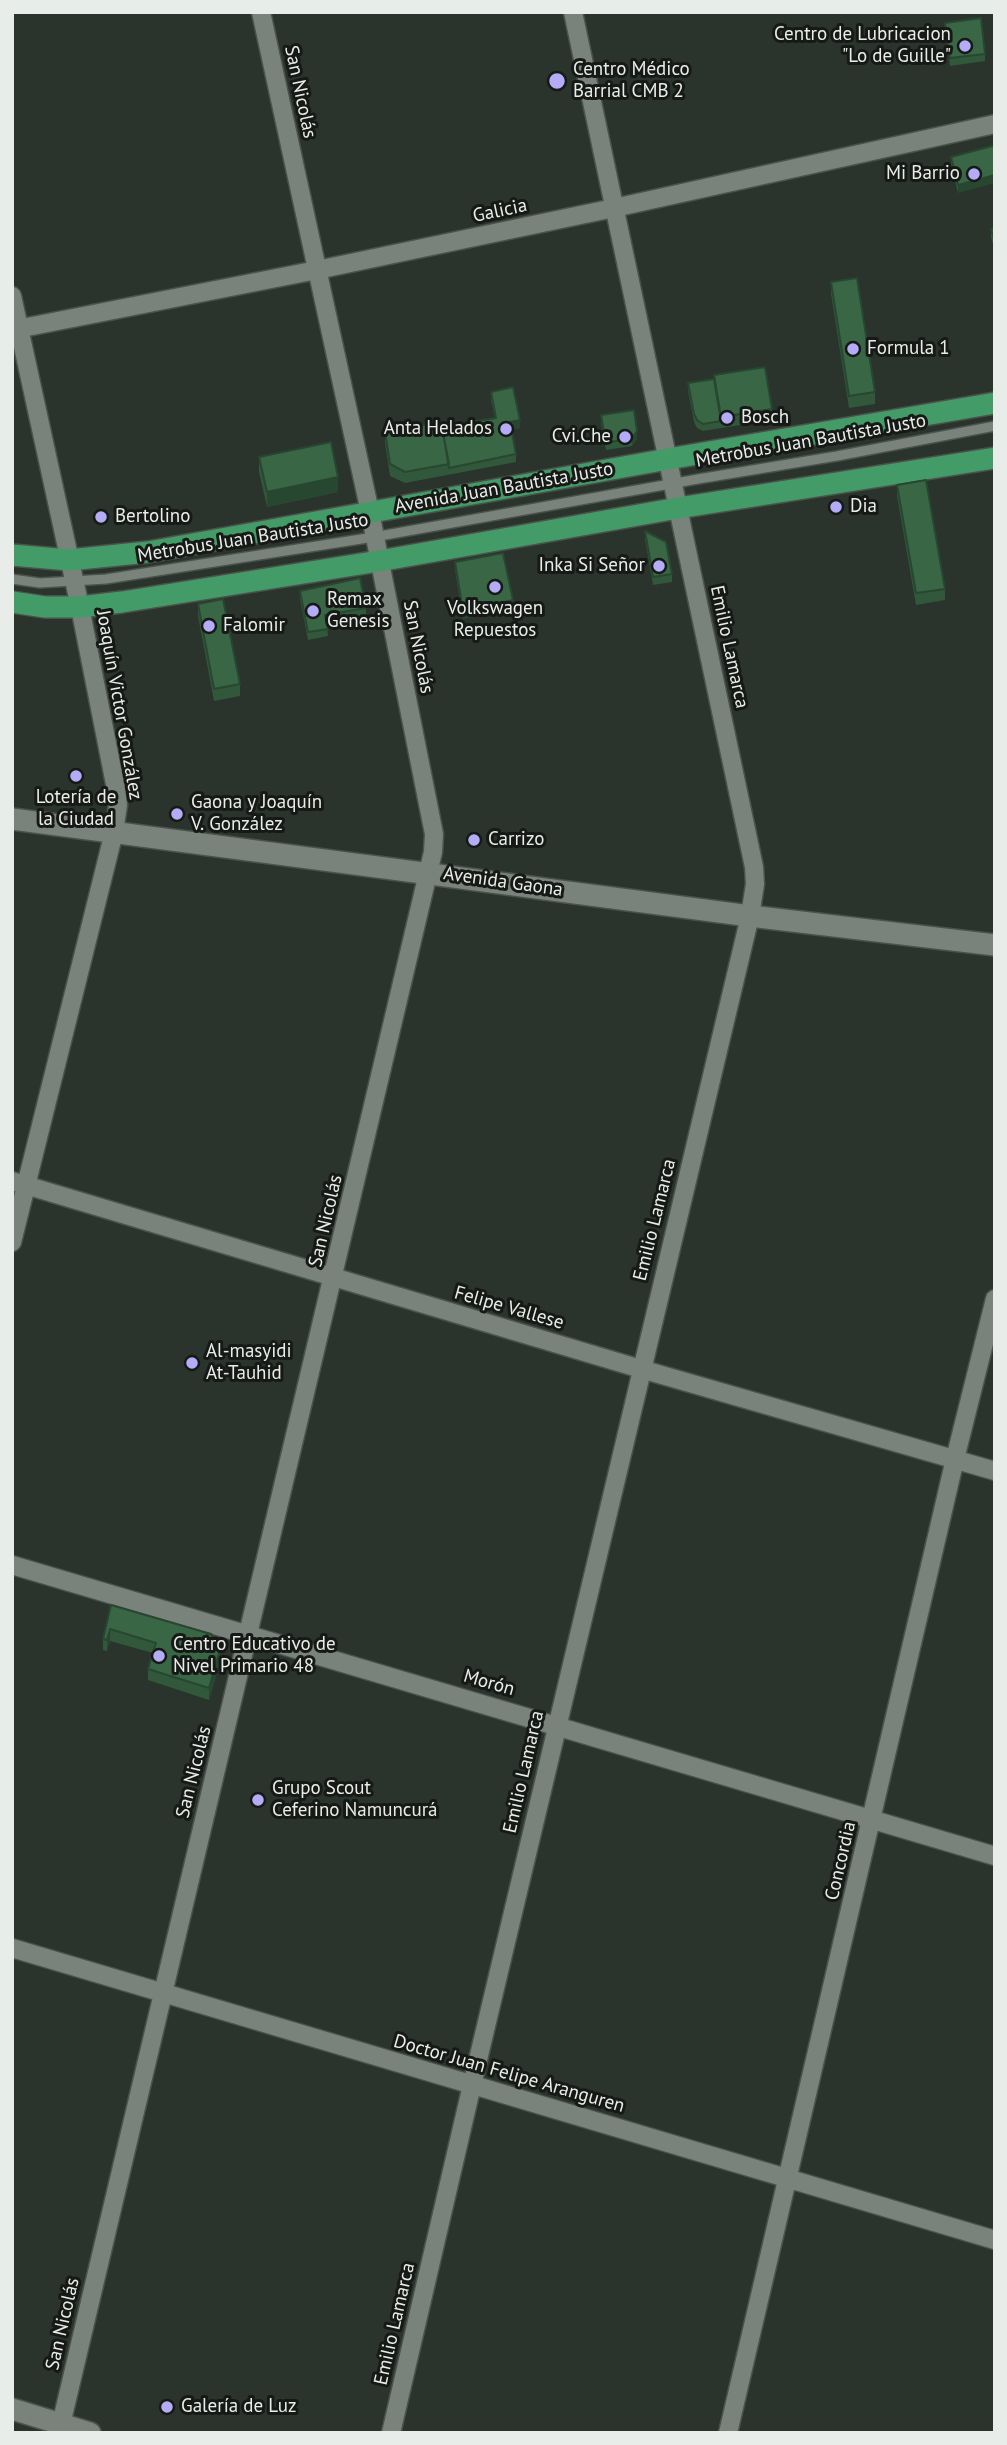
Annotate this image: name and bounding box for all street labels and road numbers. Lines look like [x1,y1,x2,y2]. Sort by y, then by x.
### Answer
street label: San Nicolás [279,44,321,140]
street label: Galicia [471,194,529,228]
street label: Metrobus Juan Bautista Justo [694,410,928,472]
street label: Avenida Juan Bautista Justo [393,458,615,518]
street label: Metrobus Juan Bautista Justo [136,508,370,568]
street label: Emilio Lamarca [705,584,753,710]
street label: San Nicolás [398,599,438,695]
street label: Joaquín Victor González [91,608,147,802]
street label: Avenida Gaona [442,862,564,902]
street label: Emilio Lamarca [629,1157,681,1283]
street label: San Nicolás [304,1173,348,1269]
street label: Felipe Vallese [452,1281,566,1335]
street label: Morón [461,1665,517,1701]
street label: Emilio Lamarca [499,1709,549,1835]
street label: San Nicolás [172,1724,216,1820]
street label: Concordia [821,1819,861,1903]
street label: Doctor Juan Felipe Aranguren [391,2030,627,2118]
street label: Emilio Lamarca [370,2261,420,2387]
street label: San Nicolás [41,2276,85,2372]

